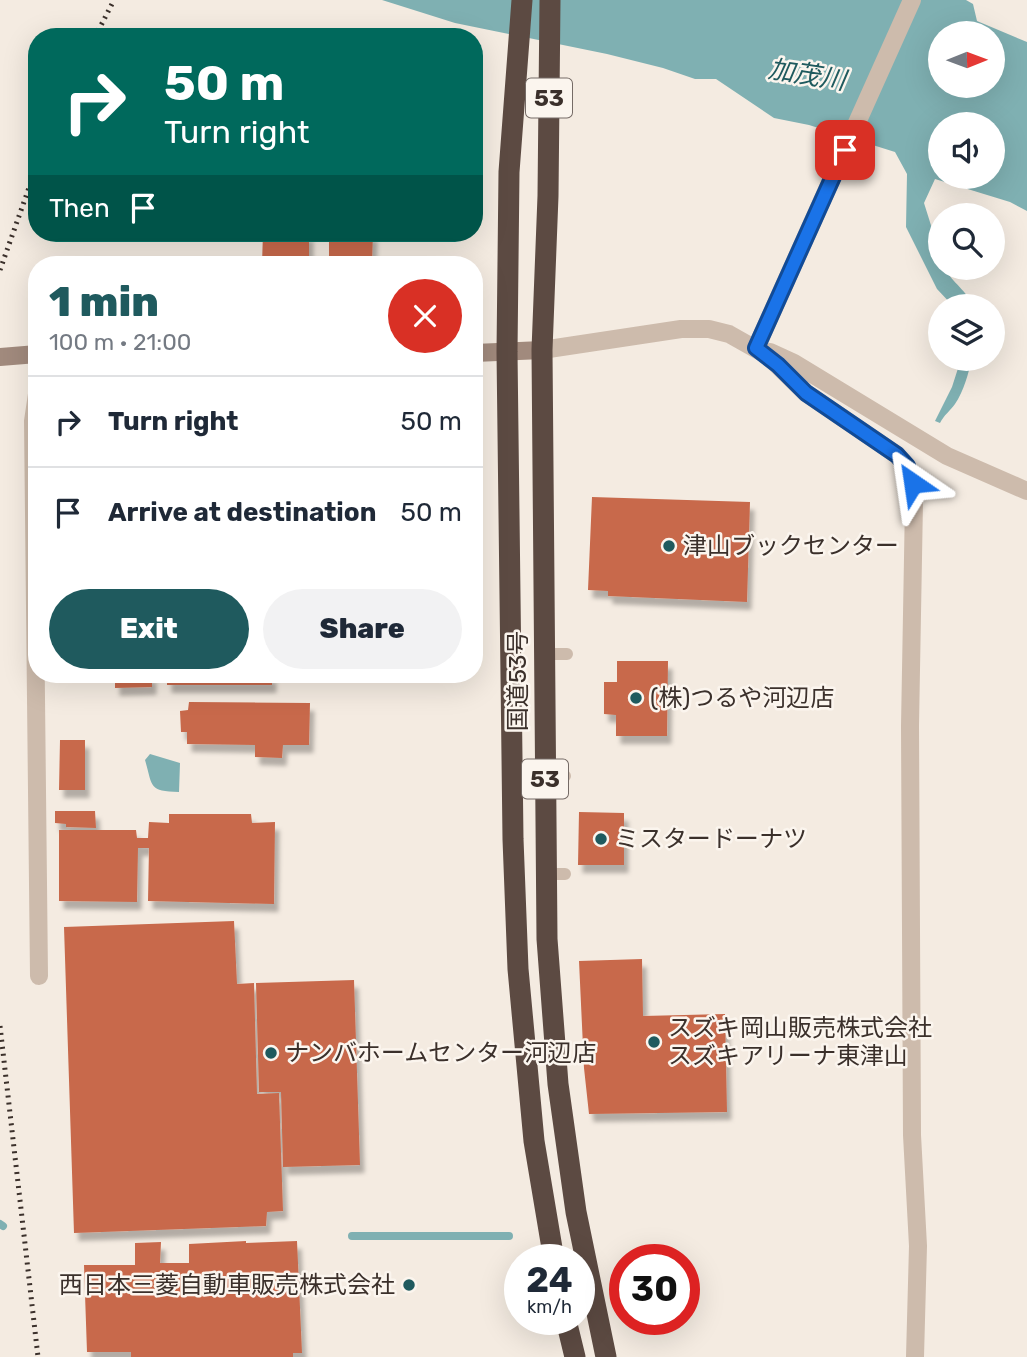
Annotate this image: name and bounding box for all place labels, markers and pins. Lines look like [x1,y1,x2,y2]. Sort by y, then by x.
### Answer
pin [815,120,875,180]
place label: 津山ブックセンター [683,532,899,560]
marker: 津山ブックセンター [661,538,677,554]
place label: (株)つるや河辺店 [650,684,834,712]
marker: (株)つるや河辺店 [628,690,644,706]
place label: ミスタードーナツ [615,825,807,853]
marker: ミスタードーナツ [593,831,609,847]
place label: スズキ岡山販売株式会社 スズキアリーナ東津山 [668,1014,932,1070]
marker: スズキ岡山販売株式会社 スズキアリーナ東津山 [646,1034,662,1050]
place label: ナンバホームセンター河辺店 [285,1039,596,1067]
marker: ナンバホームセンター河辺店 [263,1045,279,1061]
place label: 西日本三菱自動車販売株式会社 [59,1271,395,1299]
marker: 西日本三菱自動車販売株式会社 [401,1277,417,1293]

